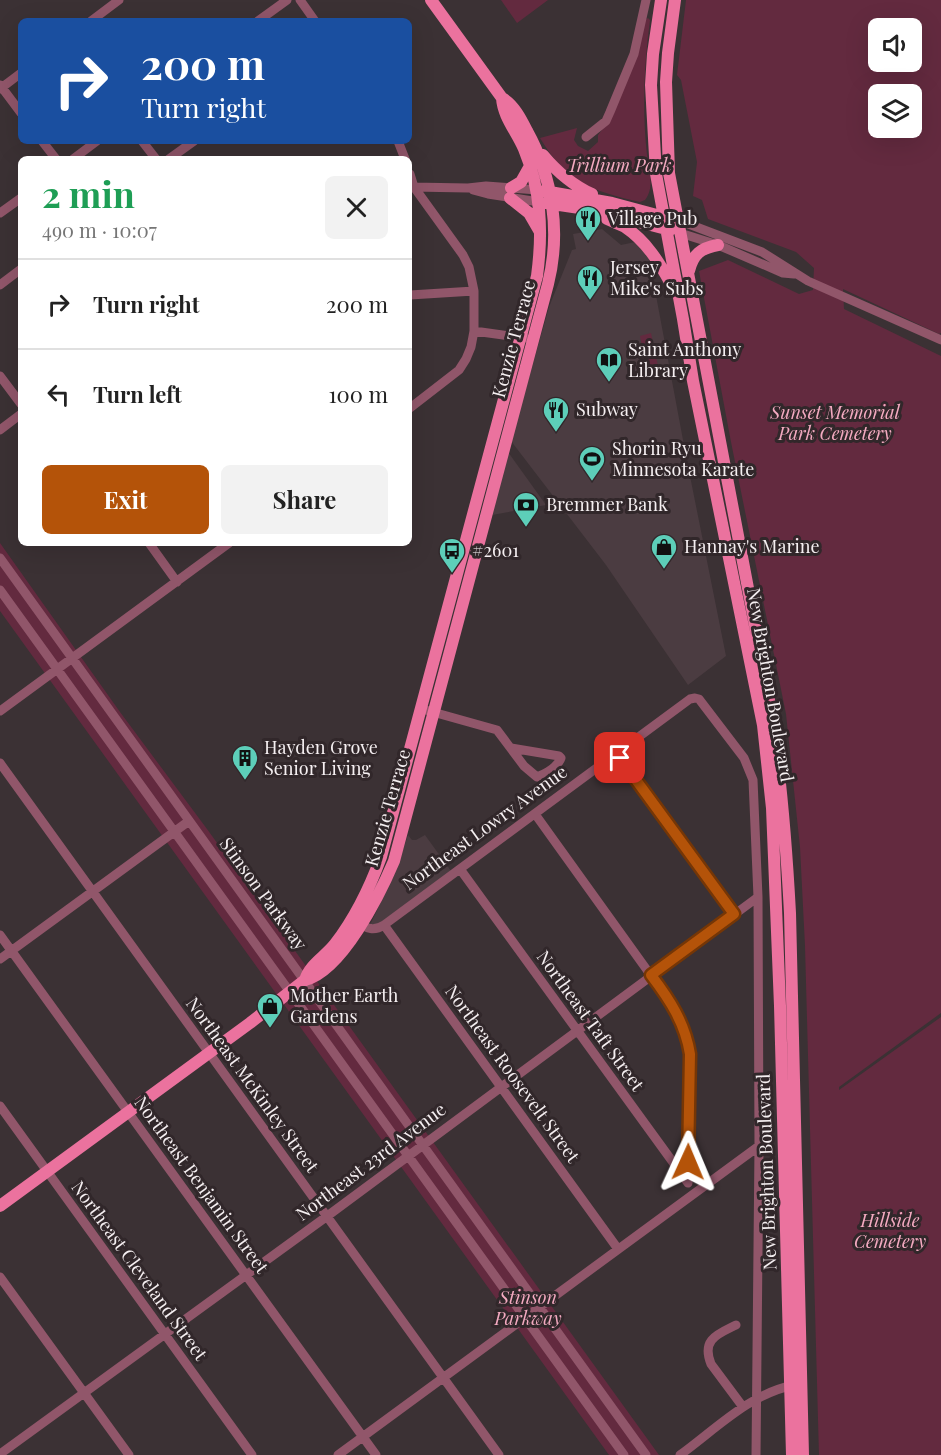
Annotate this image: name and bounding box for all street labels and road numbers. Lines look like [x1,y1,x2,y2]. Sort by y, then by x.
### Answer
street label: Kenzie Terrace [486,277,540,400]
street label: New Brighton Boulevard [742,586,800,784]
street label: Kenzie Terrace [359,746,415,869]
street label: Northeast Lowry Avenue [397,759,572,895]
street label: Stinson Parkway [215,832,313,955]
street label: Northeast Taft Street [532,945,650,1096]
street label: Northeast Roosevelt Street [440,980,586,1168]
street label: Northeast McKinley Street [181,992,325,1177]
street label: New Brighton Boulevard [751,1073,781,1271]
street label: Northeast Benjamin Street [129,1091,275,1278]
street label: Northeast 23rd Avenue [291,1097,450,1226]
street label: Northeast Cleveland Street [67,1176,213,1365]

